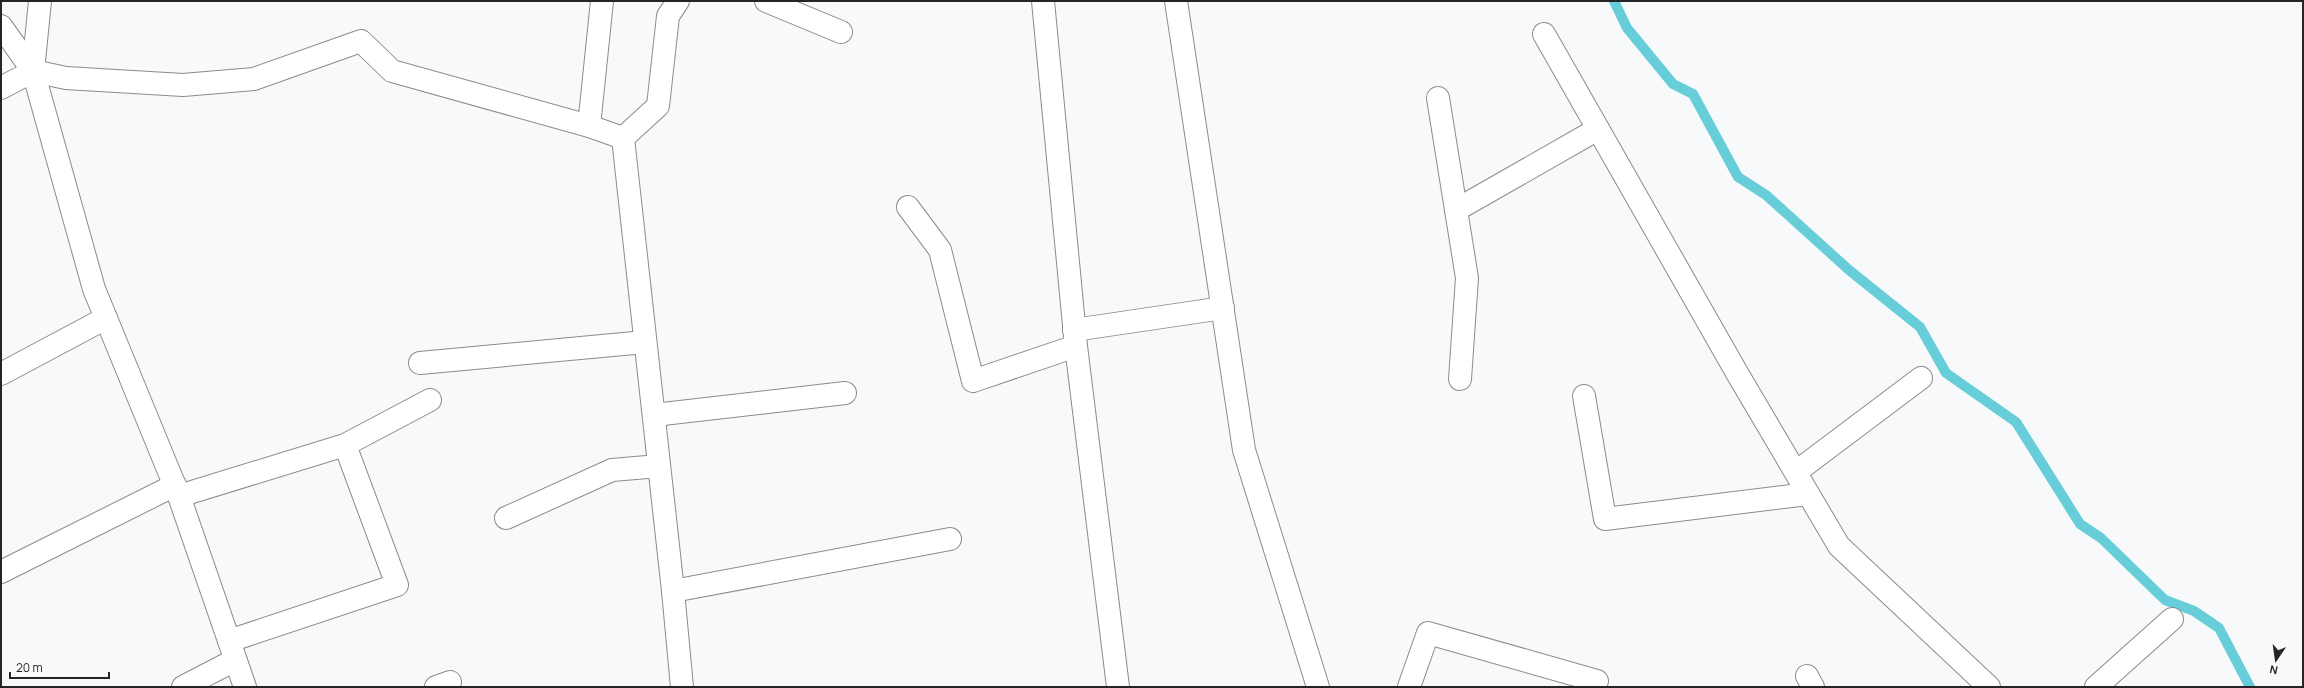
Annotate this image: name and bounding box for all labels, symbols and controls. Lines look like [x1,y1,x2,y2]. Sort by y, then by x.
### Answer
north arrow [2256,640,2296,680]
scale bar [10,654,109,680]
text: 20 m [16,659,43,676]
text: N [2268,662,2279,678]

